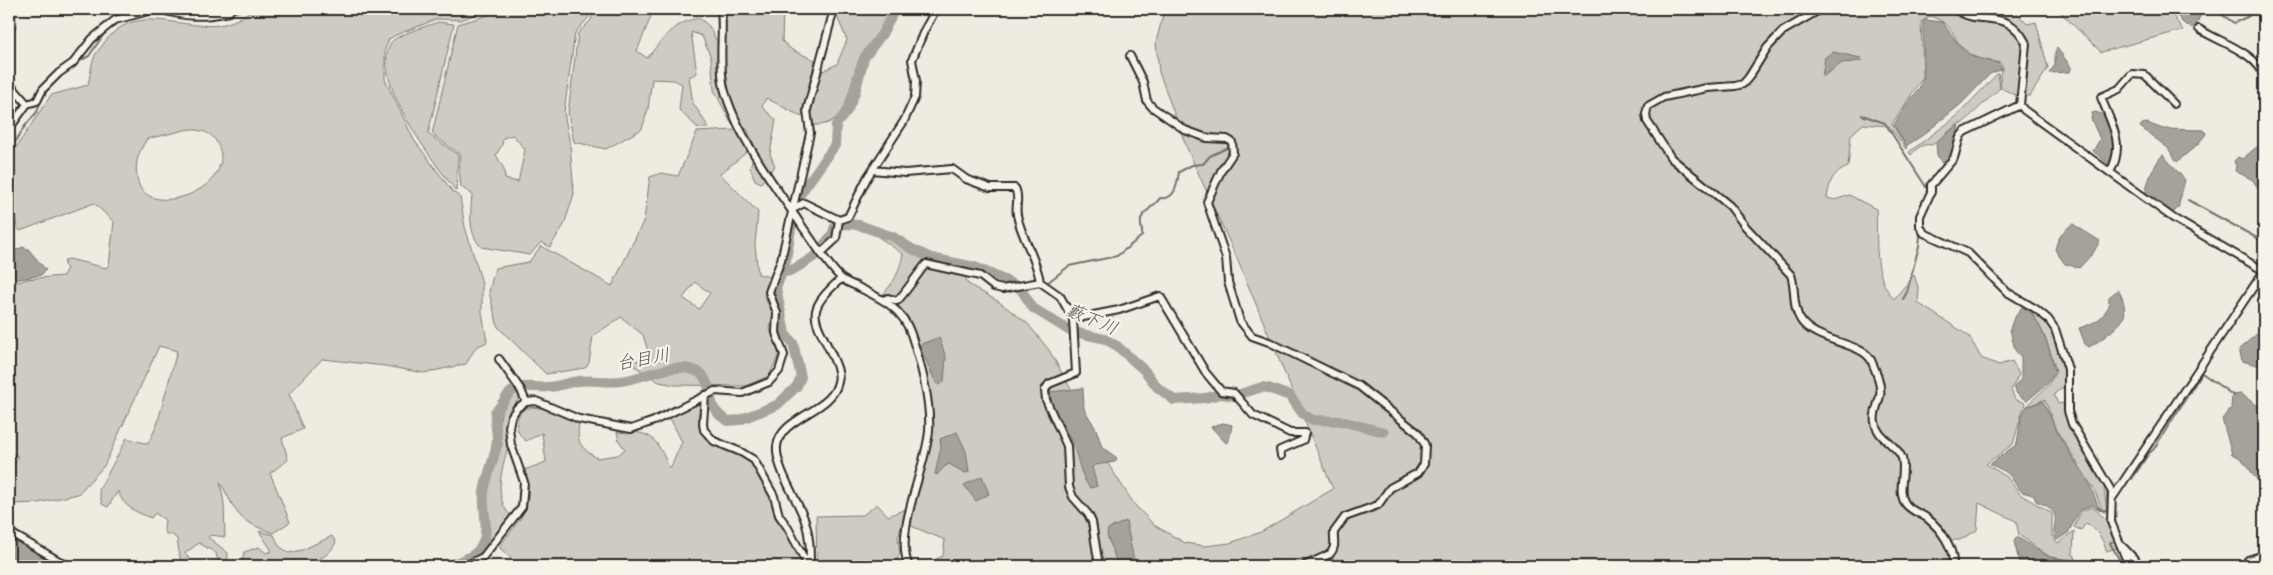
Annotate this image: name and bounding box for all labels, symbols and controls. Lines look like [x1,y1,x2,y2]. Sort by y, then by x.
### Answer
water label: 藪下川 [1061,294,1123,344]
water label: 台目川 [614,339,672,379]

